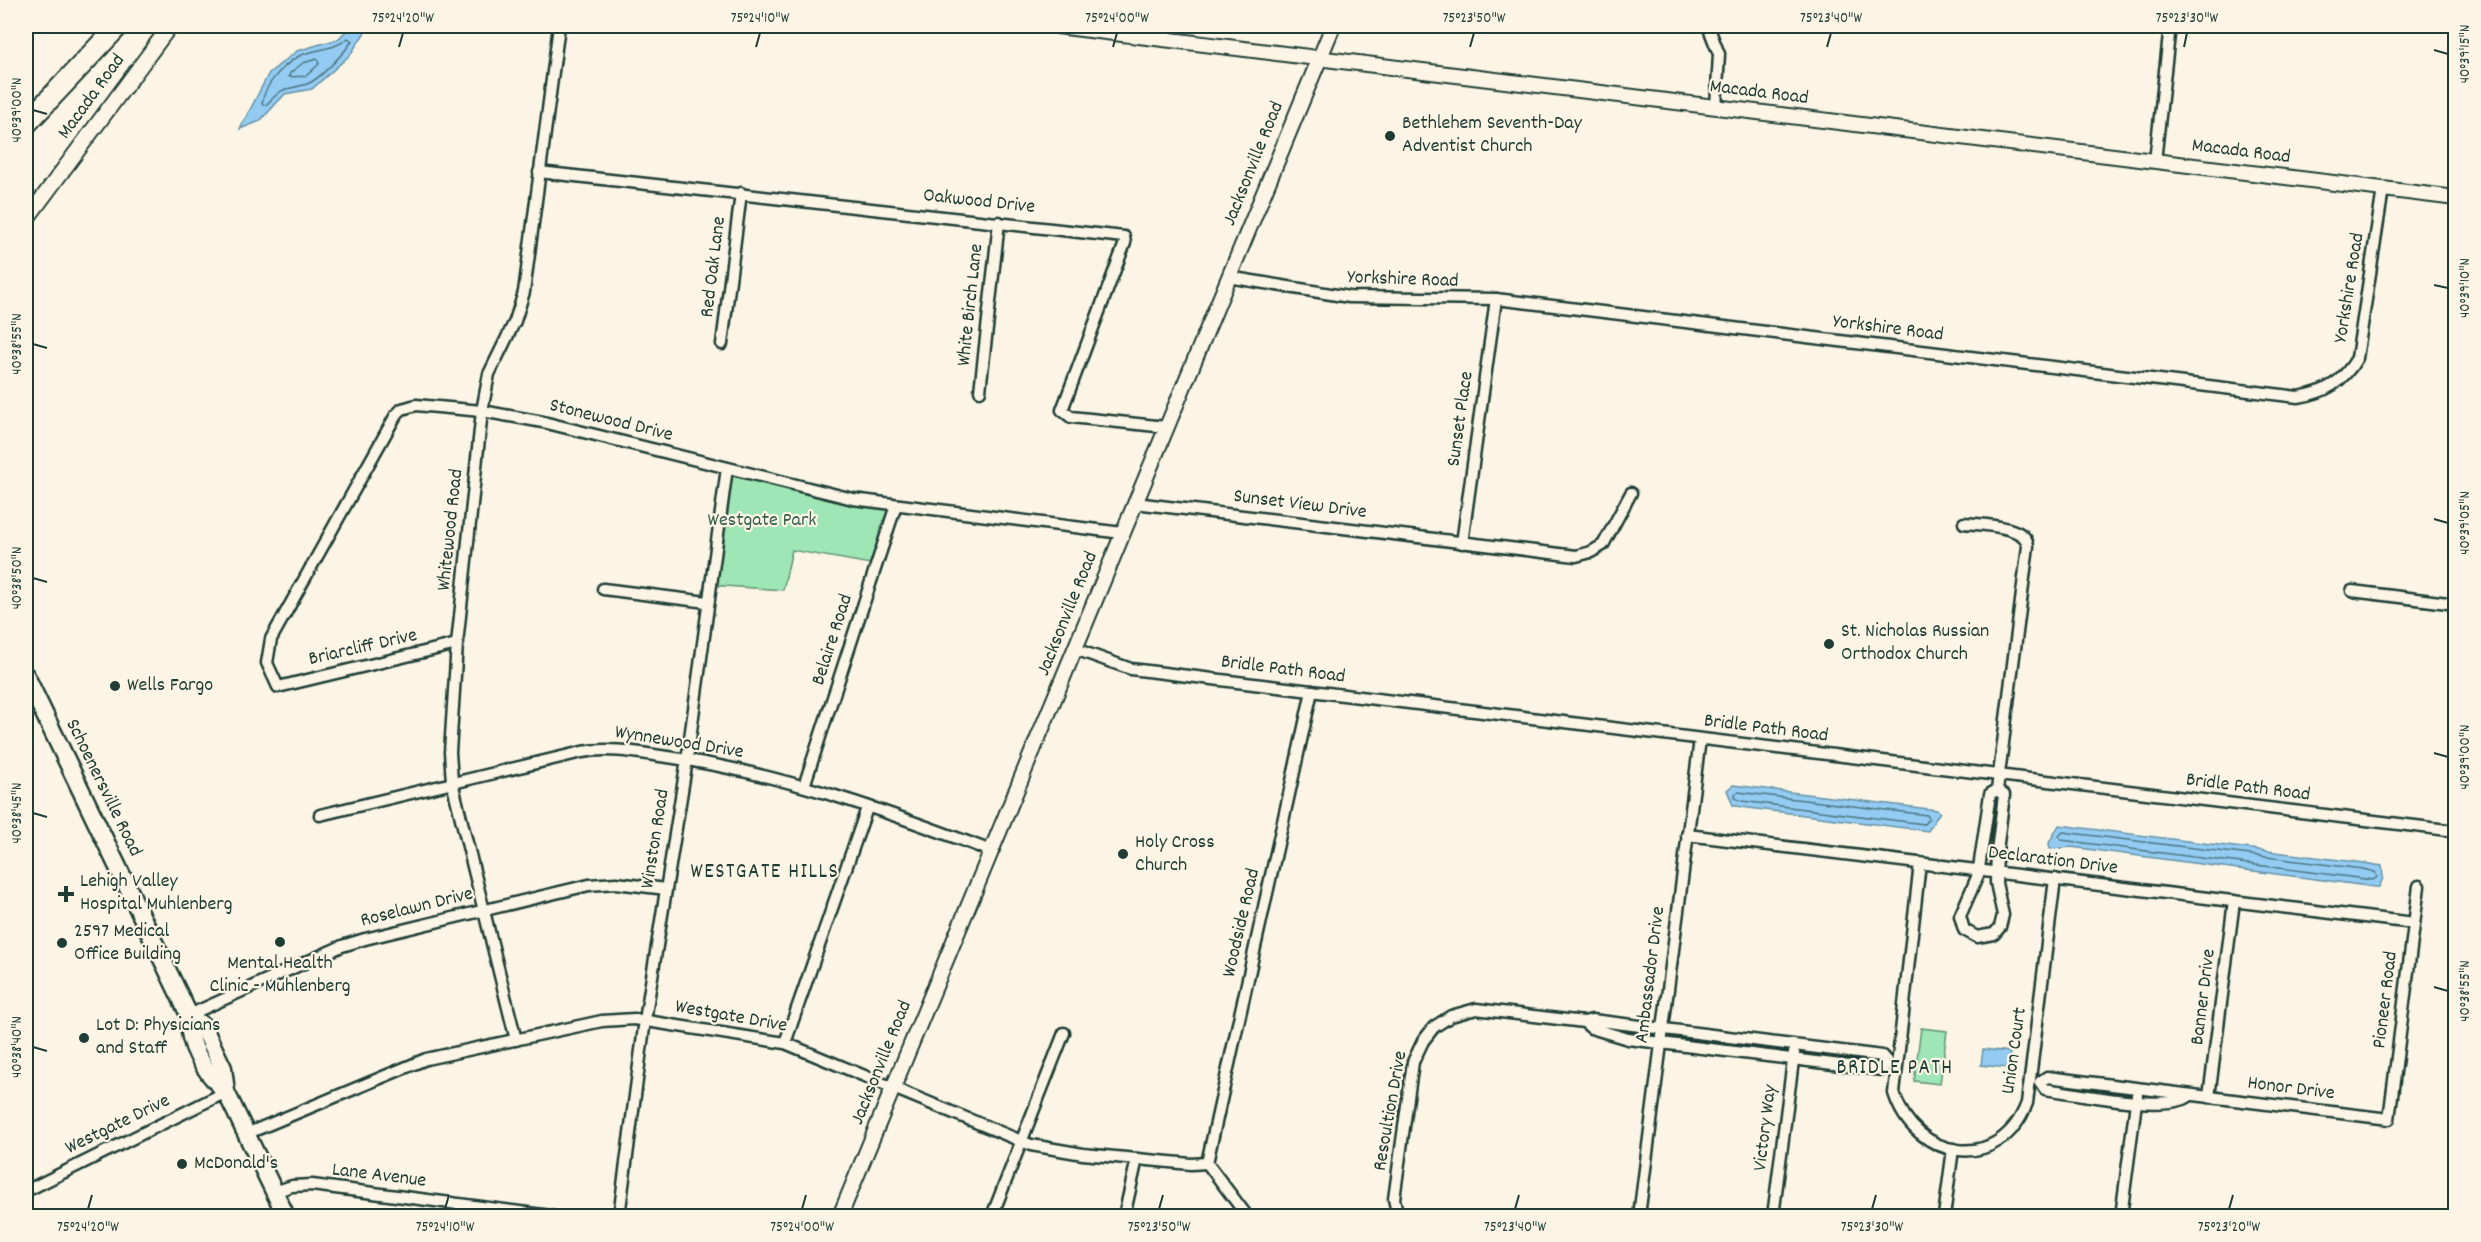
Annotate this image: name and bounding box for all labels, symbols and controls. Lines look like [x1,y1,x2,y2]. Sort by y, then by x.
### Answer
text: 75°24'20"W [372,8,434,30]
text: 75°24'10"W [731,8,790,30]
text: 75°24'00"W [1085,8,1149,30]
text: 75°23'50"W [1443,8,1506,30]
text: 75°23'40"W [1800,8,1862,30]
text: 75°23'30"W [2156,8,2219,30]
text: 40°39'15"N [2455,25,2477,83]
street label: Macada Road [52,49,132,145]
street label: Macada Road [1708,73,1810,113]
text: 40°39'00"N [7,78,29,142]
street label: Jacksonville Road [1216,98,1292,230]
place label: Bethlehem Seventh-Day Adventist Church [1402,110,1583,161]
marker: Bethlehem Seventh-Day Adventist Church [1383,129,1397,143]
street label: Macada Road [2190,132,2292,172]
street label: Oakwood Drive [922,182,1036,222]
street label: Red Oak Lane [694,215,734,319]
street label: Yorkshire Road [2327,231,2373,345]
street label: White Birch Lane [951,242,991,368]
text: 40°39'10"N [2455,258,2477,318]
street label: Yorkshire Road [1347,264,1459,296]
street label: Yorkshire Road [1831,308,1945,350]
text: 40°38'55"N [7,313,29,375]
street label: Sunset Place [1440,369,1482,468]
street label: Stonewood Drive [546,392,676,450]
street label: Whitewood Road [431,468,471,592]
street label: Sunset View Drive [1232,483,1368,527]
text: 40°39'05"N [2455,491,2477,555]
park label: Westgate Park [707,507,817,535]
text: 40°38'50"N [7,547,29,609]
street label: Jacksonville Road [1030,548,1106,680]
street label: Belaire Road [805,591,861,689]
place label: St. Nicholas Russian Orthodox Church [1841,618,1989,669]
street label: Briarcliff Drive [306,622,420,674]
marker: St. Nicholas Russian Orthodox Church [1822,637,1836,651]
street label: Bridle Path Road [1219,648,1347,692]
place label: Wells Fargo [127,672,213,700]
marker: Wells Fargo [108,679,122,693]
street label: Bridle Path Road [1702,707,1830,751]
street label: Schoenersville Road [58,714,148,862]
street label: Wynnewood Drive [613,719,746,767]
text: 40°39'00"N [2455,725,2477,789]
street label: Bridle Path Road [2184,766,2312,810]
text: 40°38'45"N [7,783,29,843]
street label: Winston Road [634,787,678,891]
place label: Holy Cross Church [1135,829,1215,880]
street label: Declaration Drive [1987,839,2120,883]
marker: Holy Cross Church [1116,847,1130,861]
district label: WESTGATE HILLS [691,858,839,888]
street label: Woodside Road [1216,866,1268,980]
place label: Lehigh Valley Hospital Muhlenberg [80,868,232,919]
street label: Roselawn Drive [358,880,476,936]
marker: Lehigh Valley Hospital Muhlenberg [57,885,75,903]
street label: Ambassador Drive [1629,905,1673,1045]
place label: 2597 Medical Office Building [74,918,181,969]
marker: Mental Health Clinic - Muhlenberg [273,935,287,949]
marker: 2597 Medical Office Building [55,936,69,950]
street label: Banner Drive [2184,947,2224,1047]
place label: Mental Health Clinic - Muhlenberg [209,950,351,1001]
street label: Pioneer Road [2366,950,2406,1050]
text: 40°38'55"N [2455,960,2477,1022]
street label: Westgate Drive [673,993,790,1041]
street label: Jacksonville Road [844,997,920,1129]
street label: Union Court [1995,1006,2035,1096]
place label: Lot D: Physicians and Staff [96,1012,220,1063]
text: 40°38'40"N [7,1016,29,1078]
marker: Lot D: Physicians and Staff [77,1031,91,1045]
street label: Resoultion Drive [1367,1049,1415,1173]
district label: BRIDLE PATH [1836,1054,1954,1084]
street label: Honor Drive [2246,1070,2336,1108]
street label: Victory Way [1747,1082,1785,1173]
street label: Westgate Drive [61,1087,175,1162]
place label: McDonald's [194,1150,278,1178]
street label: Lane Avenue [330,1156,428,1196]
marker: McDonald's [175,1157,189,1171]
text: 75°24'20"W [57,1217,119,1239]
text: 75°24'10"W [416,1217,475,1239]
text: 75°24'00"W [770,1217,834,1239]
text: 75°23'50"W [1128,1217,1191,1239]
text: 75°23'40"W [1484,1217,1546,1239]
text: 75°23'30"W [1841,1217,1904,1239]
text: 75°23'20"W [2198,1217,2261,1239]

